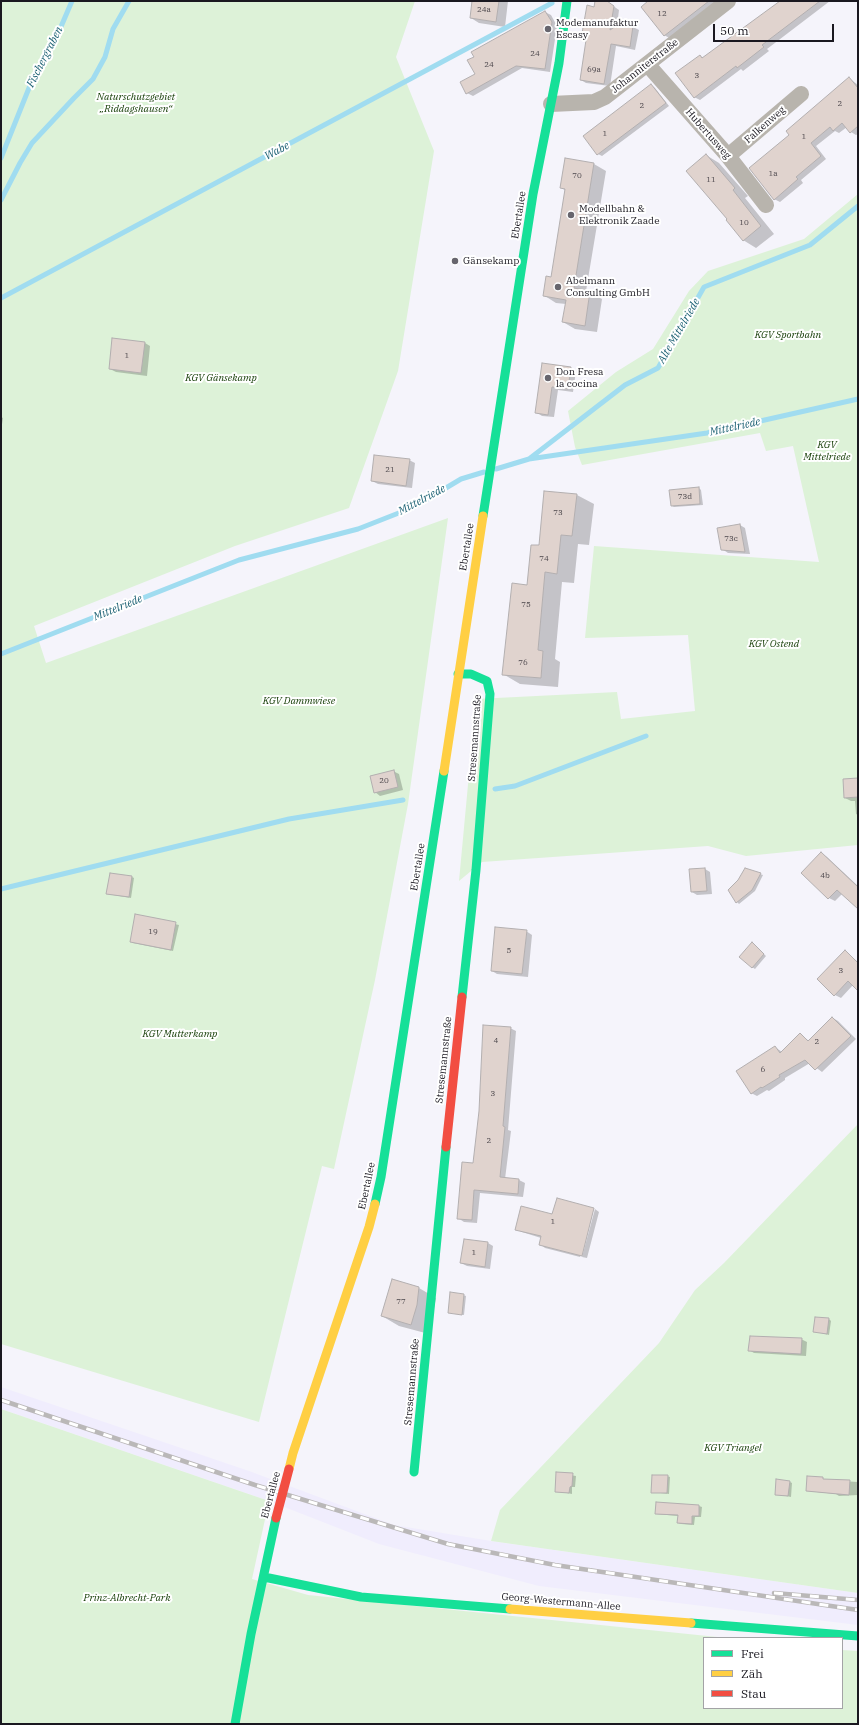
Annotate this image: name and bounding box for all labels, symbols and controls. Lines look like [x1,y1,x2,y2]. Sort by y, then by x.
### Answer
house number: 24a [477,5,491,15]
house number: 12 [657,9,667,19]
scale bar [715,16,836,42]
place label: Modemanufaktur Escasy [556,17,638,40]
text: 50 m [720,23,749,38]
water label: Fischergraben [24,24,66,90]
marker: Modemanufaktur Escasy [543,24,553,34]
street label: Johanniterstraße [609,36,681,96]
house number: 24 [530,49,540,59]
house number: 24 [484,60,494,70]
house number: 69a [587,65,601,75]
house number: 3 [695,71,699,81]
park label: Naturschutzgebiet „Riddagshausen“ [97,91,175,114]
house number: 2 [838,99,842,109]
house number: 2 [640,101,644,111]
street label: Falkenweg [742,104,788,146]
street label: Hubertusweg [683,106,733,162]
house number: 1 [603,129,607,139]
house number: 1 [802,132,806,142]
water label: Wabe [262,139,292,163]
house number: 1a [768,169,778,179]
house number: 70 [572,171,582,181]
house number: 11 [706,175,716,185]
street label: Ebertallee [509,190,529,240]
place label: Modellbahn & Elektronik Zaade [579,203,660,226]
marker: Modellbahn & Elektronik Zaade [566,210,576,220]
house number: 10 [739,218,749,228]
place label: Gänsekamp [463,255,519,267]
marker: Gänsekamp [450,256,460,266]
place label: Abelmann Consulting GmbH [566,275,650,298]
marker: Abelmann Consulting GmbH [553,282,563,292]
water label: Alte Mittelriede [655,296,703,366]
park label: KGV Sportbahn [755,329,821,341]
house number: 1 [125,351,129,361]
place label: Don Fresa la cocina [556,366,604,390]
park label: KGV Gänsekamp [185,372,257,384]
marker: Don Fresa la cocina [543,373,553,383]
water label: Mittelriede [708,415,762,439]
park label: KGV Mittelriede [804,439,850,462]
house number: 21 [385,465,395,475]
water label: Mittelriede [396,482,448,518]
house number: 73d [678,492,692,502]
house number: 73 [553,508,563,518]
street label: Ebertallee [457,522,477,572]
house number: 73c [724,534,738,544]
house number: 74 [539,554,549,564]
water label: Mittelriede [92,592,144,624]
house number: 75 [521,600,531,610]
park label: KGV Ostend [749,638,799,650]
house number: 76 [518,658,528,668]
street label: Stresemannstraße [466,694,484,782]
park label: KGV Dammwiese [263,695,335,707]
house number: 20 [379,776,389,786]
street label: Ebertallee [408,842,428,892]
house number: 4b [820,871,830,881]
house number: 19 [148,927,158,937]
house number: 5 [507,946,511,956]
house number: 3 [839,966,843,976]
street label: Stresemannstraße [433,1016,455,1104]
park label: KGV Mutterkamp [143,1028,217,1040]
house number: 4 [494,1036,498,1046]
house number: 2 [815,1037,819,1047]
house number: 6 [761,1065,765,1075]
house number: 3 [491,1089,495,1099]
house number: 2 [487,1136,491,1146]
street label: Ebertallee [356,1161,378,1211]
house number: 1 [551,1217,555,1227]
house number: 1 [472,1248,476,1258]
house number: 77 [396,1297,406,1307]
street label: Stresemannstraße [402,1338,422,1426]
park label: KGV Triangel [704,1442,762,1454]
street label: Ebertallee [259,1470,283,1520]
street label: Georg-Westermann-Allee [501,1591,621,1613]
park label: Prinz-Albrecht-Park [83,1592,171,1604]
legend [703,1637,843,1709]
text: Frei [741,1646,764,1661]
text: Zäh [741,1666,763,1681]
text: Stau [741,1686,766,1701]

